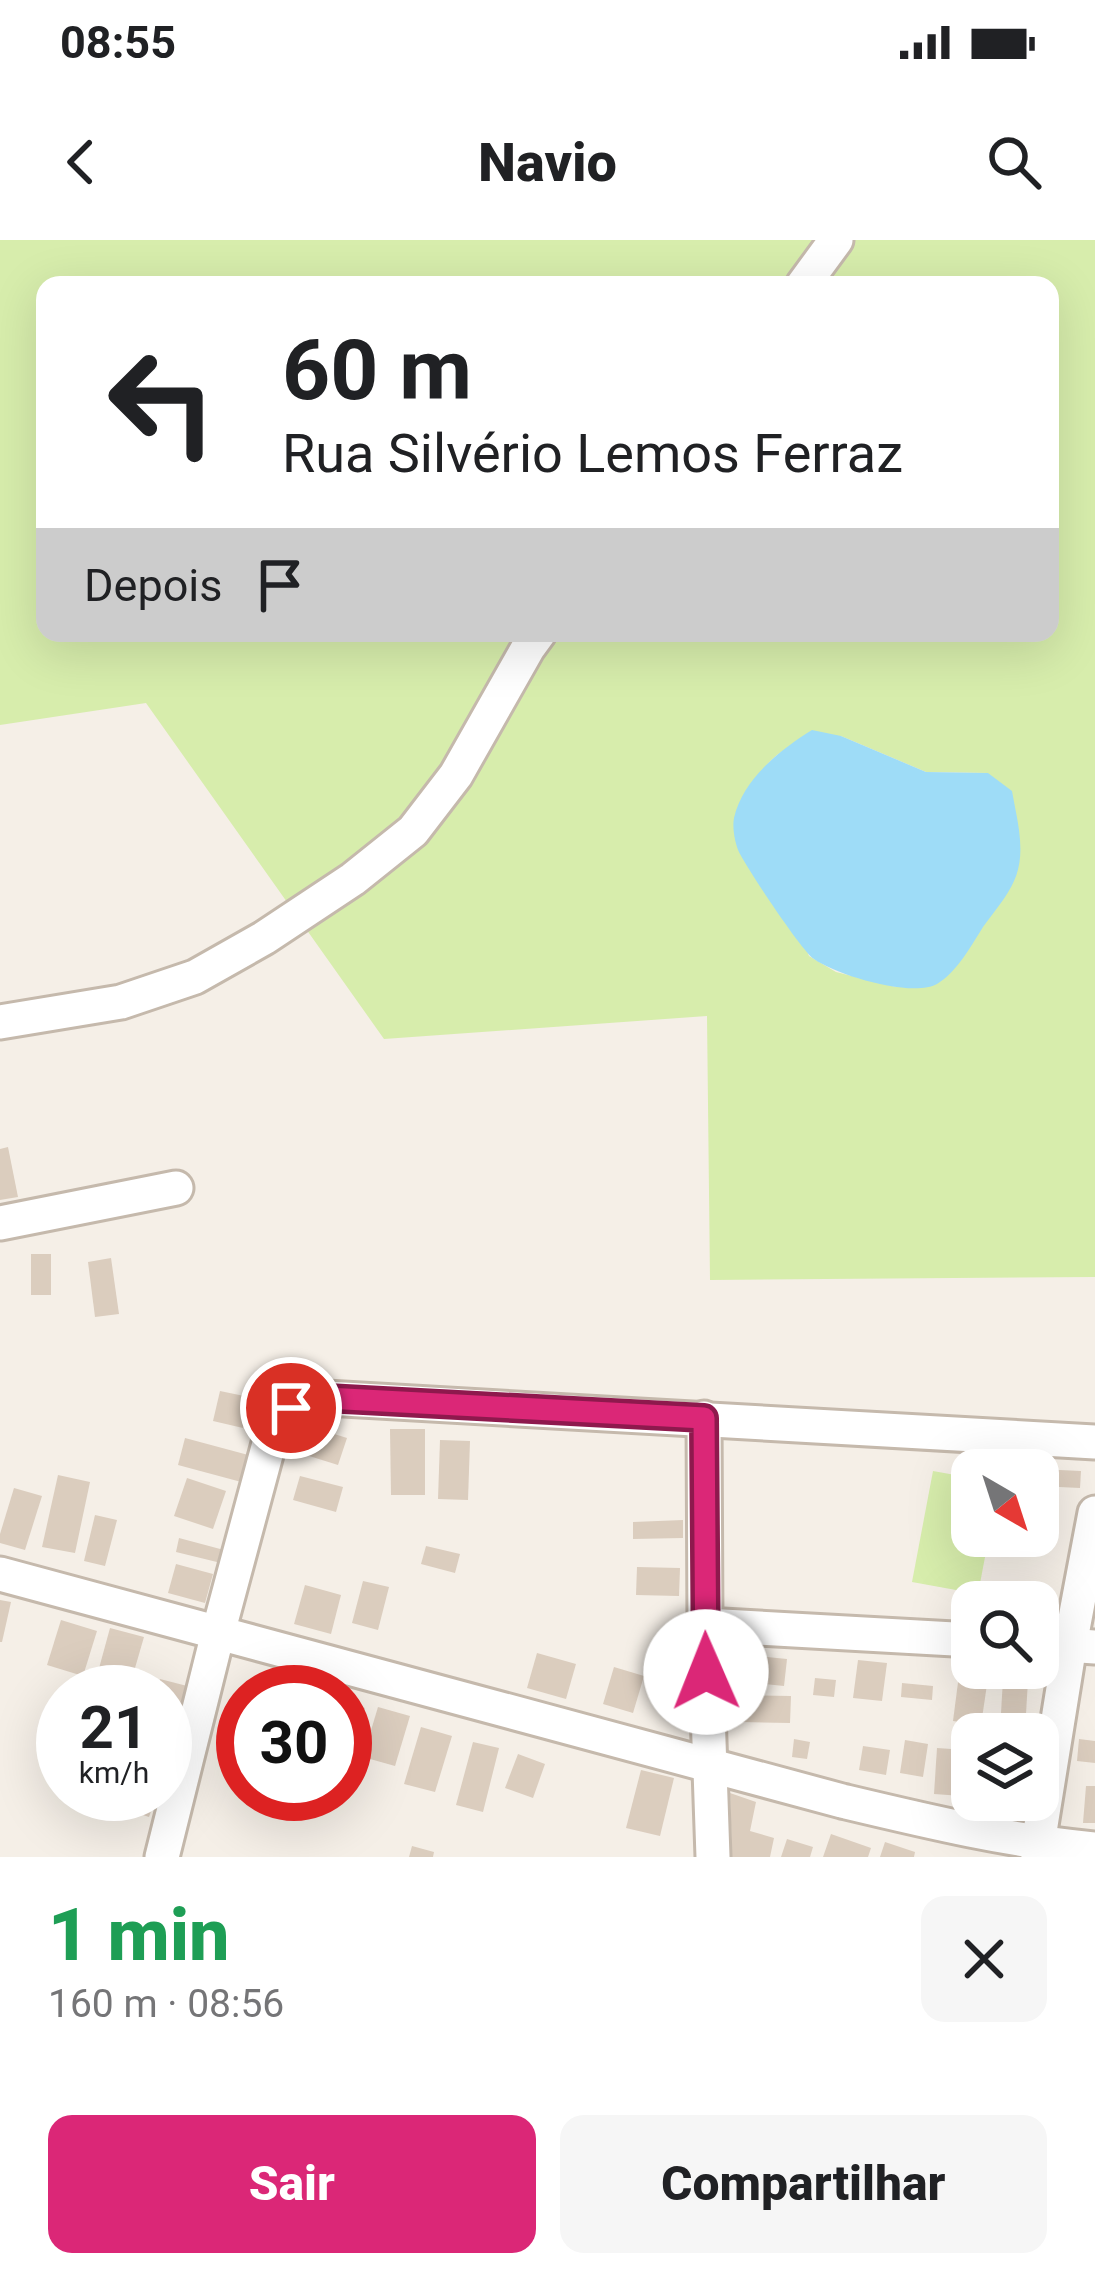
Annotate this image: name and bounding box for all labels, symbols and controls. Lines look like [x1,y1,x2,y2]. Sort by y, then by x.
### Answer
text: 08:55 [60,16,176,69]
icon: back [48,129,114,195]
icon: search [981,129,1047,195]
text: Navio [478,131,617,194]
text: 60 m [282,321,472,420]
icon: left [84,324,240,480]
text: Rua Silvério Lemos Ferraz [282,422,903,485]
icon: arrive [247,552,313,618]
text: Depois [84,559,223,612]
pin [240,1357,342,1459]
icon: arrive [258,1375,324,1441]
north arrow [951,1449,1059,1557]
map controls [951,1449,1059,1821]
button: search [951,1581,1059,1689]
position arrow [643,1609,769,1735]
speed limit sign: 30 [216,1665,372,1821]
text: 21 [80,1692,148,1763]
button: layers [951,1713,1059,1821]
text: km/h [79,1755,149,1790]
text: 1 min [48,1893,230,1978]
button: close [921,1896,1047,2022]
text: 160 m · 08:56 [48,1981,284,2027]
button: Sair [48,2115,536,2253]
button: Compartilhar [560,2115,1047,2253]

